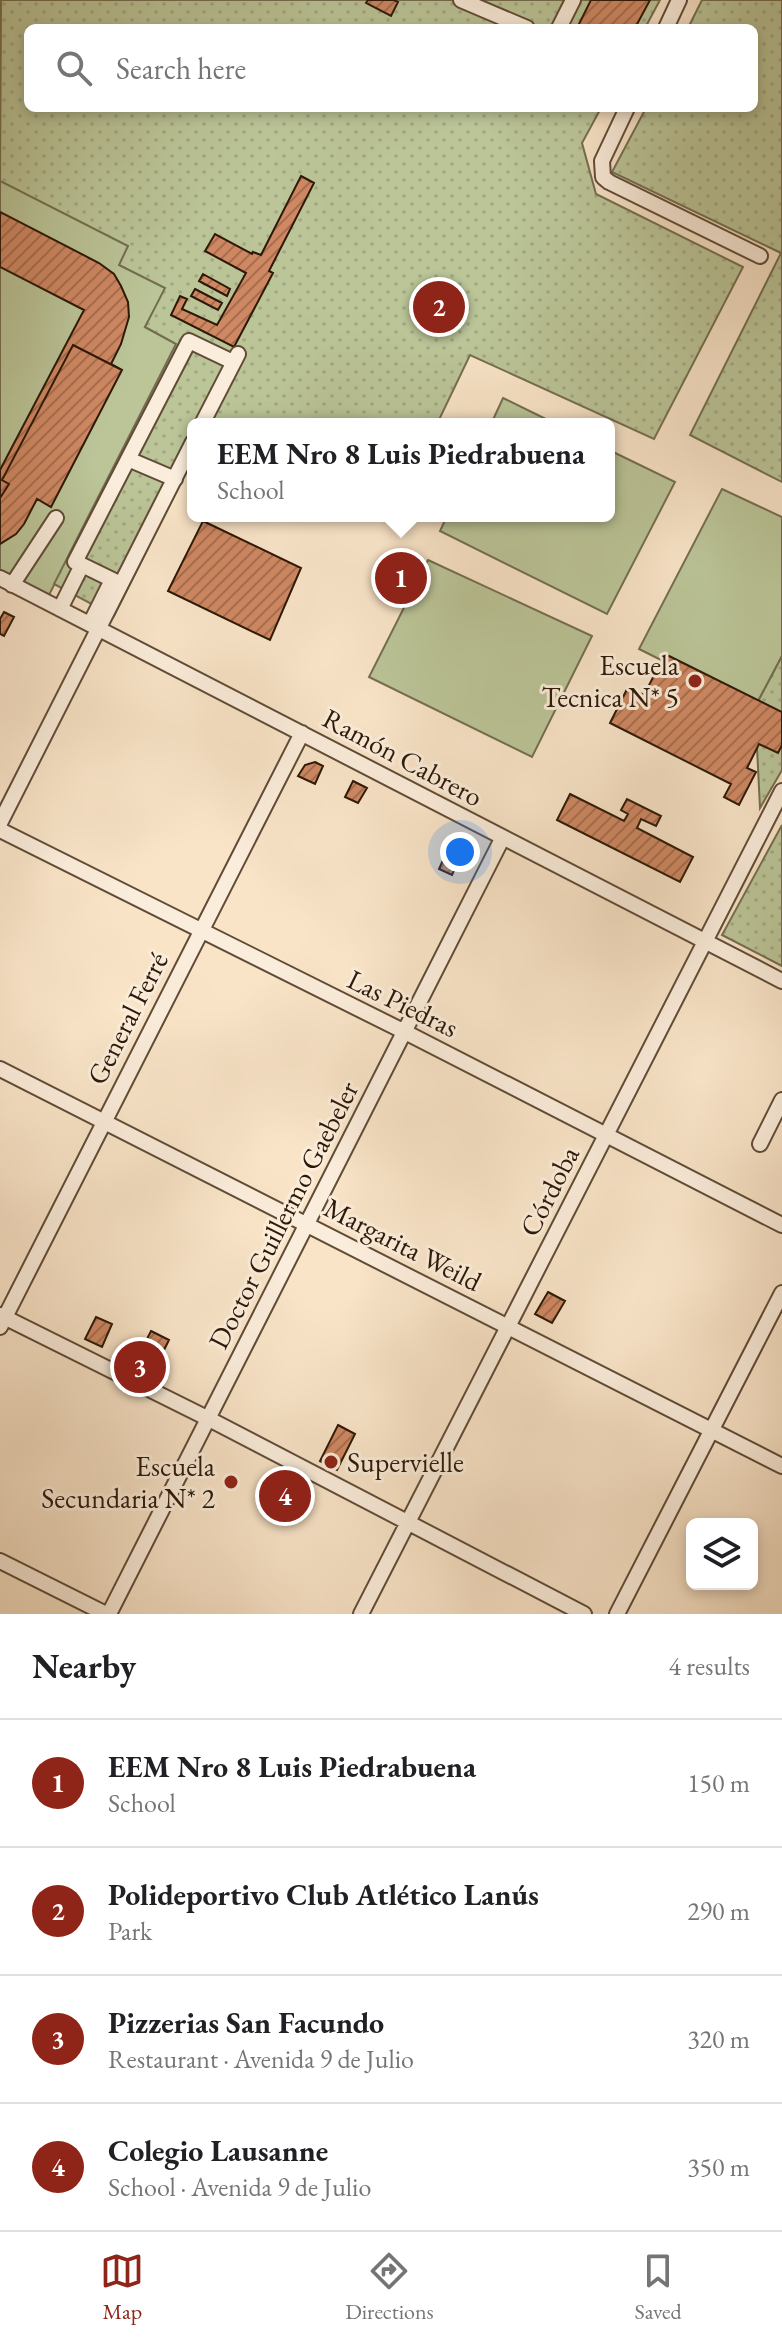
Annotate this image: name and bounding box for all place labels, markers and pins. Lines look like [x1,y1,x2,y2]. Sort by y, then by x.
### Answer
pin: 2 [413,277,465,337]
pin: 1 [375,548,427,608]
place label: Escuela Tecnica N* 5 [541,647,680,715]
marker: Escuela Tecnica N* 5 [686,672,704,690]
pin: 3 [114,1337,166,1397]
place label: Supervielle [347,1444,464,1480]
place label: Escuela Secundaria N* 2 [41,1448,216,1516]
marker: Supervielle [322,1453,340,1471]
pin: 4 [259,1466,311,1526]
marker: Escuela Secundaria N* 2 [222,1473,240,1491]

